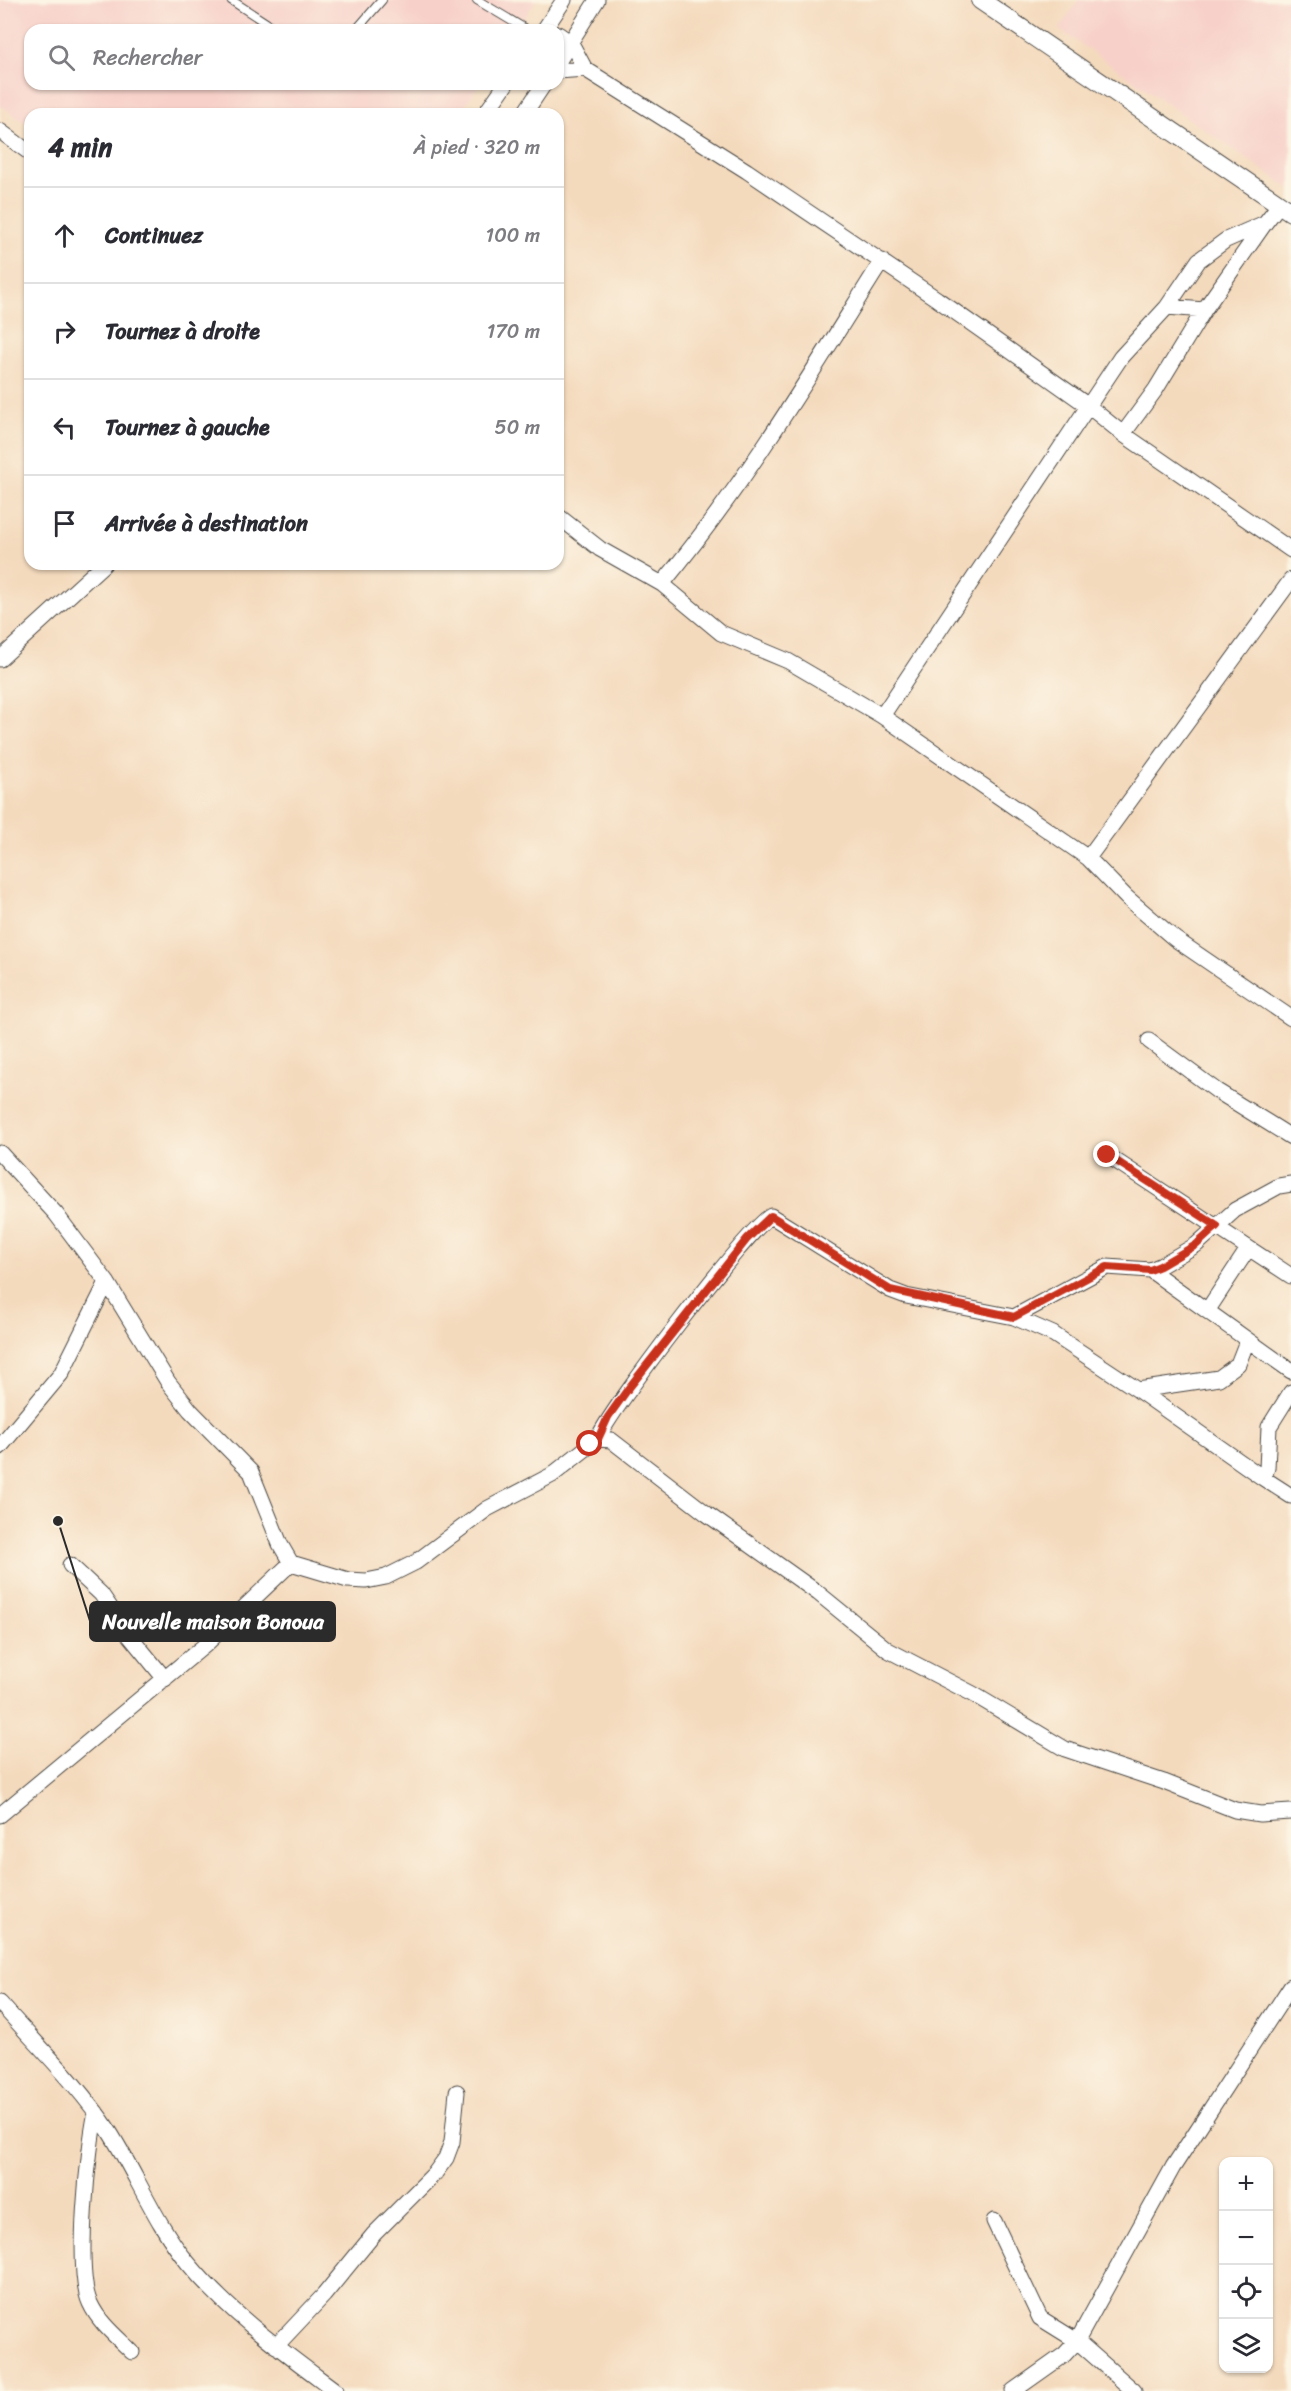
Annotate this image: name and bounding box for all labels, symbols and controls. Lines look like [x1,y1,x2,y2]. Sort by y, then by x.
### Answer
search box [24,24,564,90]
text: Rechercher [93,38,203,77]
icon: search [45,41,78,74]
text: 4 min [48,124,112,170]
text: À pied · 320 m [413,130,540,165]
text: Continuez [105,216,203,255]
text: 100 m [486,218,540,253]
icon: ahead [48,219,81,252]
text: Tournez à droite [105,312,260,351]
text: 170 m [487,314,540,349]
icon: right [48,315,81,348]
text: Tournez à gauche [105,408,270,447]
text: 50 m [495,410,540,445]
icon: left [48,411,81,444]
text: Arrivée à destination [105,504,308,543]
icon: arrive [48,507,81,540]
route end [1093,1141,1119,1167]
route start [576,1430,602,1456]
callout: Nouvelle maison Bonoua [90,1602,335,1641]
text: Nouvelle maison Bonoua [101,1603,325,1641]
map controls [1219,2157,1273,2373]
button: + [1219,2157,1273,2211]
button: − [1219,2211,1273,2265]
button: locate [1219,2265,1273,2319]
button: layers [1219,2319,1273,2373]

